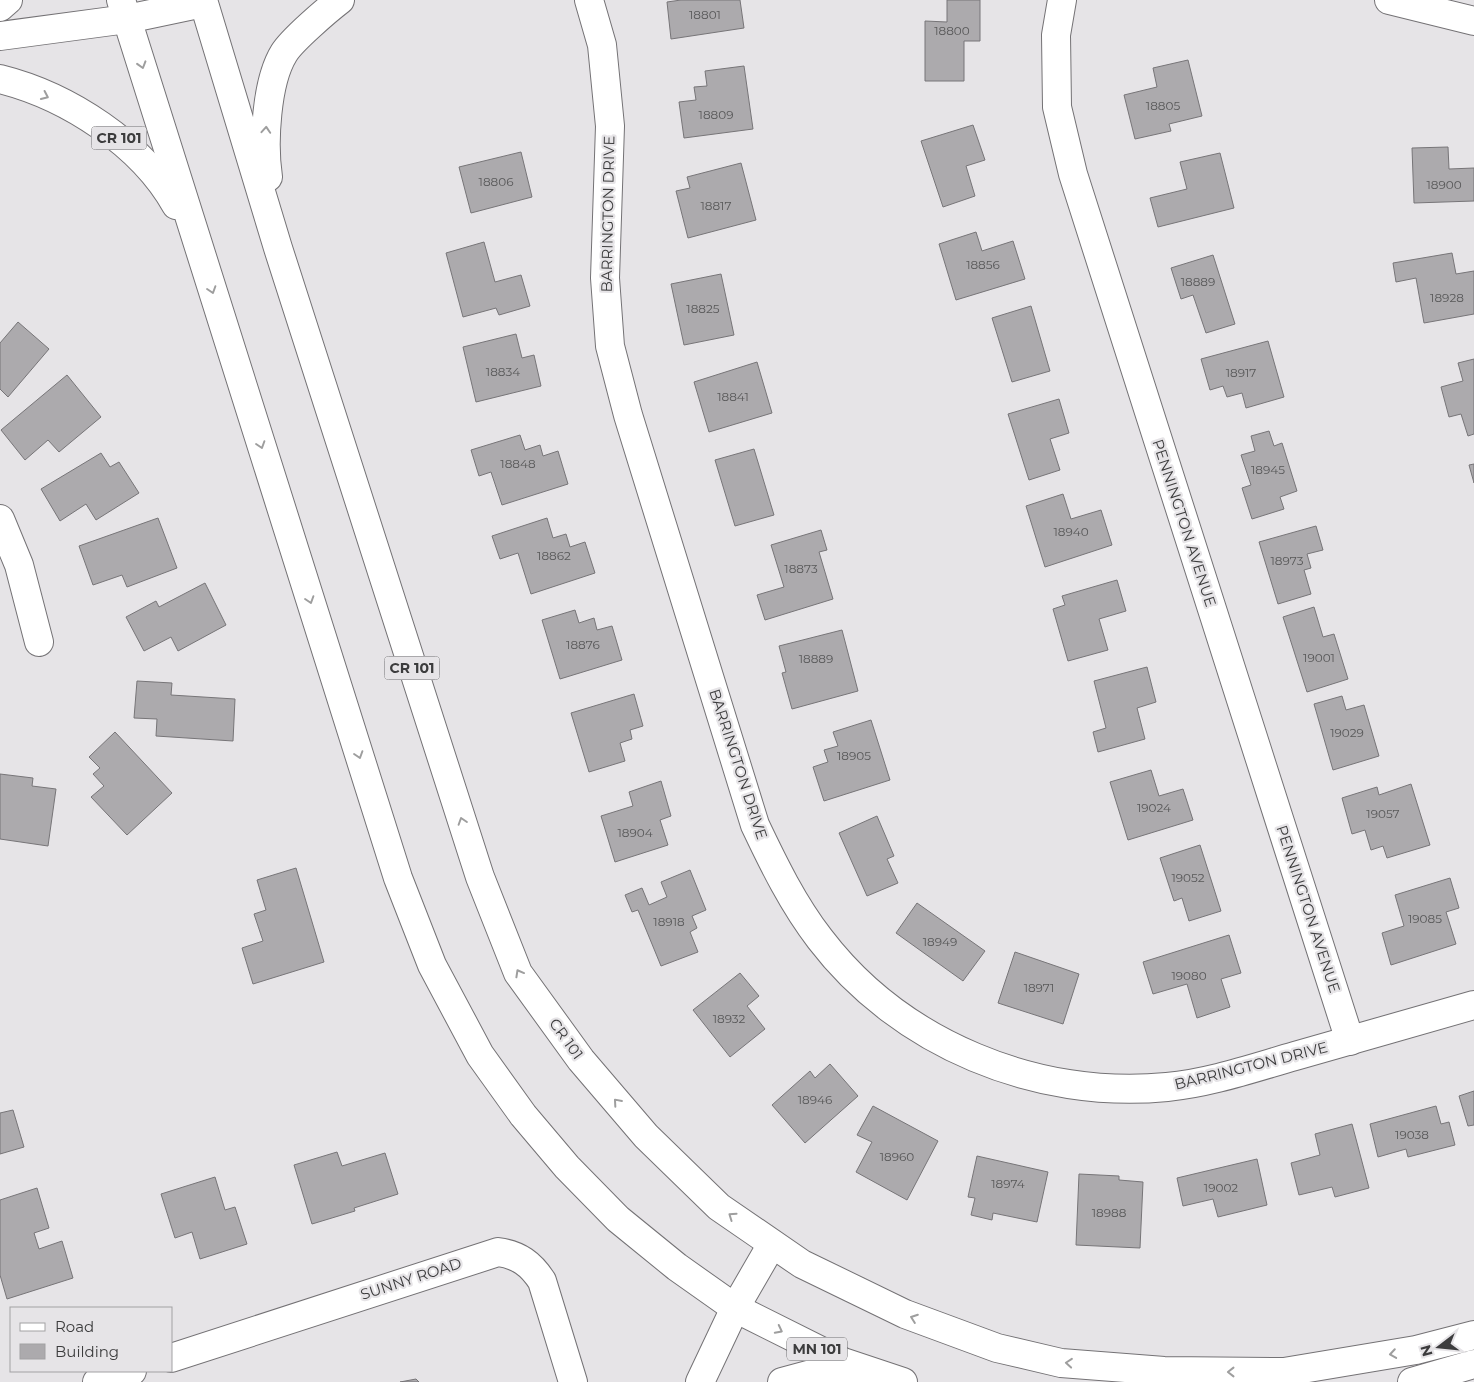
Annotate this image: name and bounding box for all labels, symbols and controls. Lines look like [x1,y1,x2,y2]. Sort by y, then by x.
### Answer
house number: 18801 [689,7,721,22]
house number: 18800 [934,23,970,38]
one-way arrow [136,61,146,69]
one-way arrow [40,90,49,101]
house number: 18805 [1146,98,1180,113]
house number: 18809 [699,107,733,122]
road number: CR 101 [92,126,146,150]
one-way arrow [261,126,272,134]
street label: BARRINGTON DRIVE [597,135,618,293]
house number: 18806 [479,174,513,189]
house number: 18900 [1426,177,1462,192]
house number: 18817 [700,198,732,213]
house number: 18856 [966,257,1000,272]
house number: 18889 [1181,274,1215,289]
one-way arrow [206,286,216,294]
house number: 18928 [1430,290,1464,305]
house number: 18825 [686,301,720,316]
house number: 18834 [486,364,520,379]
house number: 18917 [1226,365,1256,380]
house number: 18841 [717,389,749,404]
street label: PENNINGTON AVENUE [1148,437,1221,609]
one-way arrow [255,440,265,449]
house number: 18848 [500,456,536,471]
house number: 18945 [1251,462,1285,477]
house number: 18940 [1053,524,1089,539]
house number: 18862 [537,548,571,563]
house number: 18973 [1271,553,1304,568]
house number: 18873 [784,561,818,576]
one-way arrow [304,595,314,604]
house number: 18876 [566,637,600,652]
house number: 19001 [1303,650,1335,665]
house number: 18889 [799,651,833,666]
road number: CR 101 [384,656,440,680]
street label: BARRINGTON DRIVE [705,686,772,841]
house number: 19029 [1330,725,1364,740]
house number: 18905 [837,748,871,763]
one-way arrow [353,750,363,759]
house number: 19024 [1137,800,1171,815]
house number: 19057 [1366,806,1400,821]
one-way arrow [457,817,467,825]
street label: PENNINGTON AVENUE [1272,823,1345,995]
house number: 18904 [617,825,653,840]
house number: 19052 [1171,870,1205,885]
house number: 19085 [1408,911,1442,926]
house number: 18918 [653,914,685,929]
house number: 18949 [923,934,957,949]
house number: 19080 [1171,968,1207,983]
one-way arrow [515,969,525,978]
house number: 18971 [1024,980,1054,995]
house number: 18932 [713,1011,746,1026]
street label: CR 101 [545,1014,588,1063]
street label: BARRINGTON DRIVE [1172,1037,1329,1094]
house number: 18946 [798,1092,832,1107]
one-way arrow [614,1099,623,1108]
house number: 19038 [1395,1127,1429,1142]
house number: 18960 [880,1149,914,1164]
house number: 18974 [991,1176,1025,1191]
house number: 19002 [1204,1180,1238,1195]
house number: 18988 [1092,1205,1127,1220]
one-way arrow [728,1213,738,1222]
street label: SUNNY ROAD [358,1253,464,1304]
legend [10,1307,172,1372]
one-way arrow [910,1314,919,1324]
text: Road [55,1317,94,1336]
north arrow [1414,1322,1464,1372]
one-way arrow [774,1324,783,1334]
road number: MN 101 [787,1338,847,1360]
text: Building [55,1342,119,1361]
text: N [1416,1343,1437,1359]
one-way arrow [1388,1348,1396,1359]
one-way arrow [1065,1358,1073,1369]
one-way arrow [1227,1367,1235,1377]

